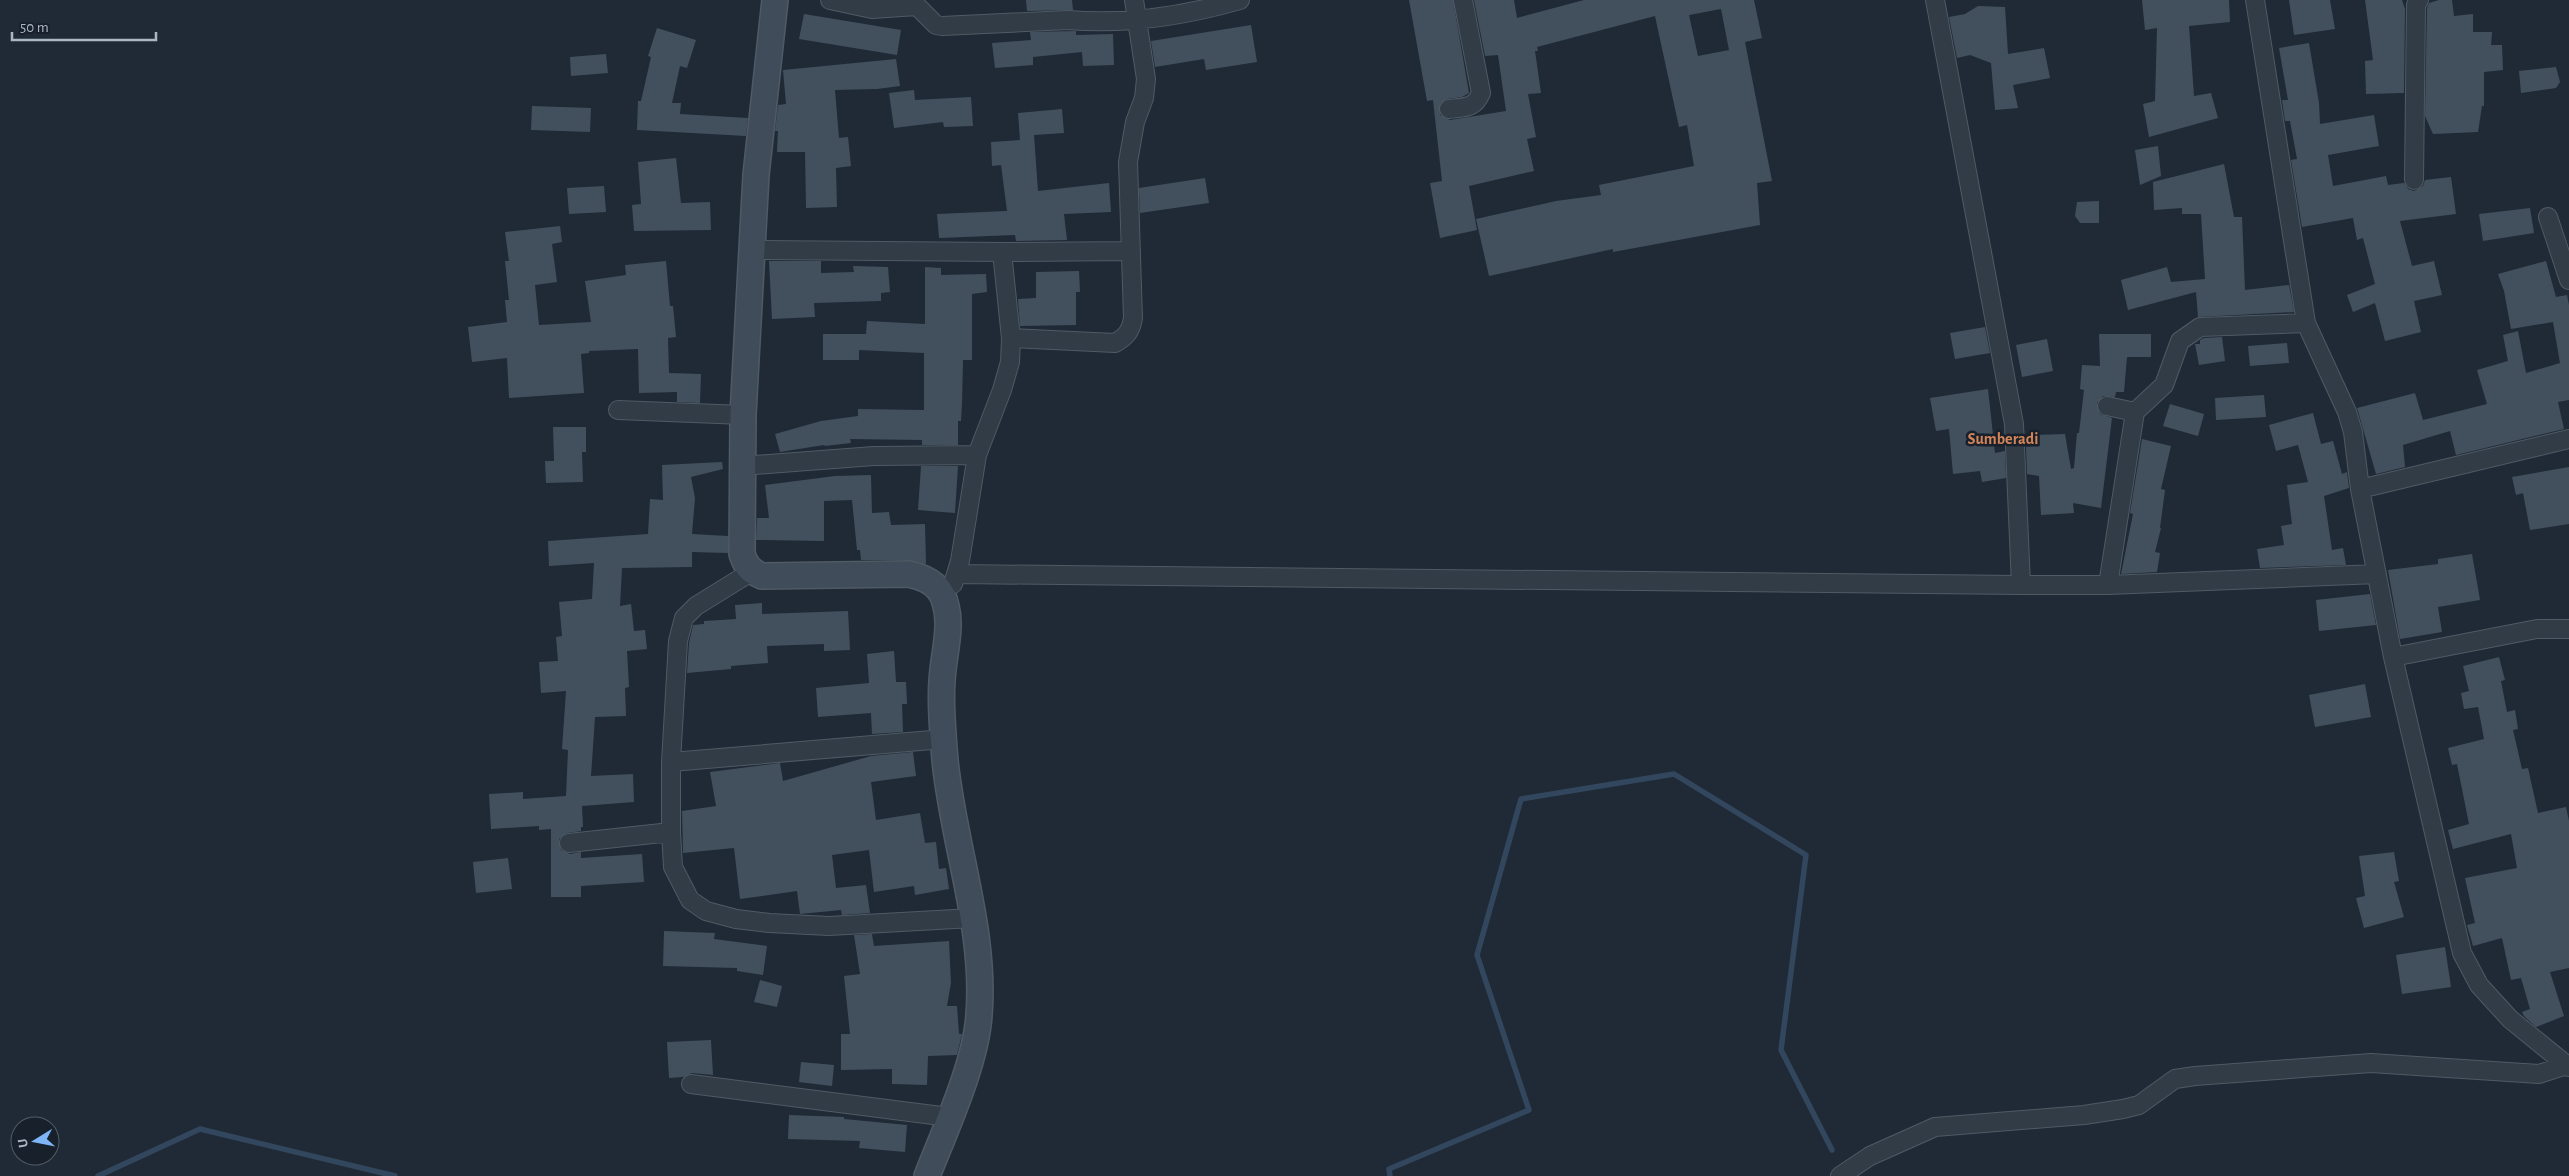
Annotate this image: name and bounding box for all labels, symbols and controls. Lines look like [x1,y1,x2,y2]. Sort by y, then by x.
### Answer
scale bar [12,10,156,42]
text: 50 m [20,20,49,35]
district label: Sumberadi [1968,431,2038,447]
north arrow [10,1116,60,1166]
text: U [16,1137,31,1149]

